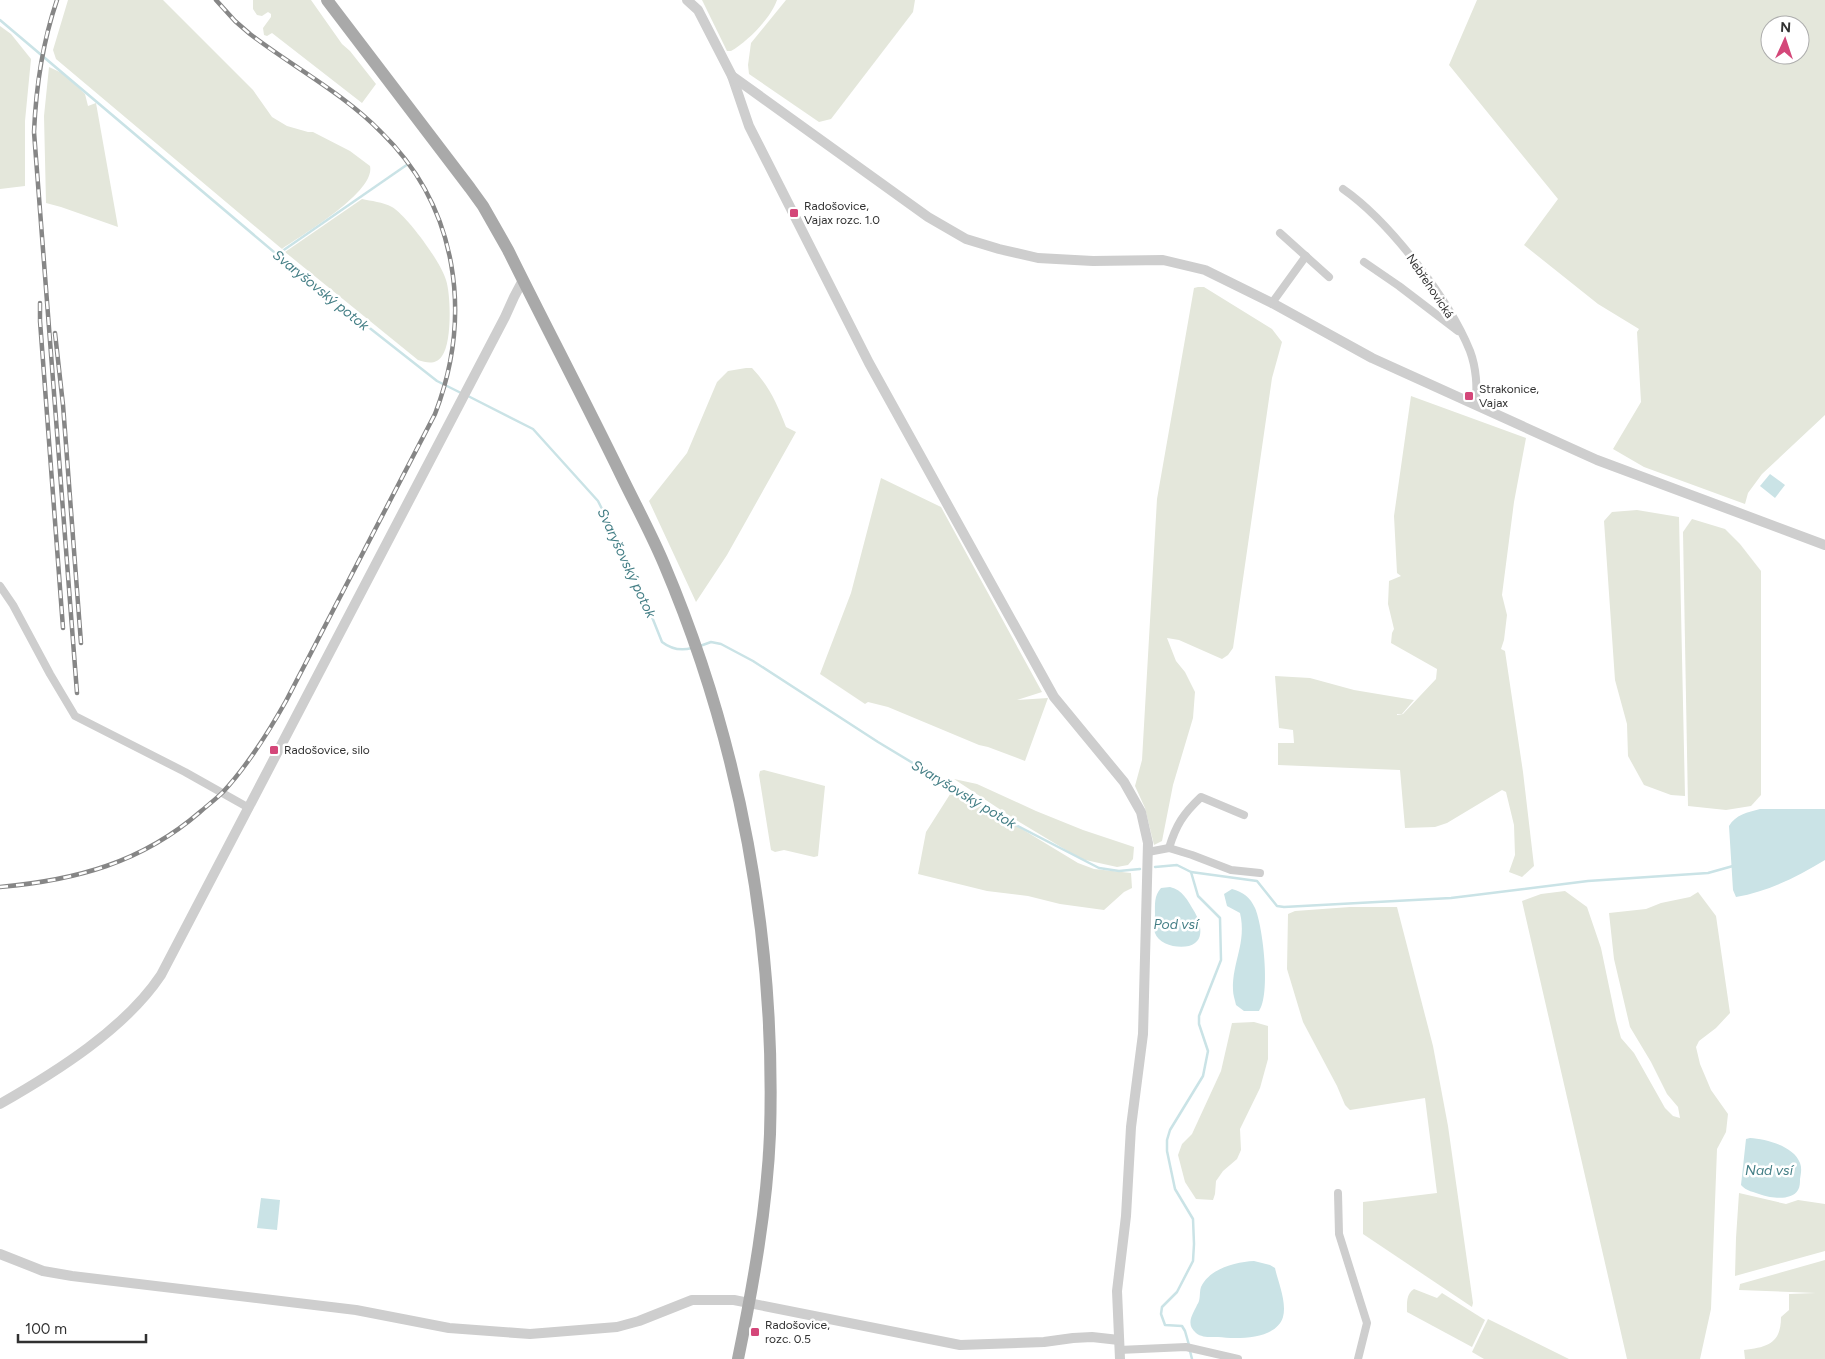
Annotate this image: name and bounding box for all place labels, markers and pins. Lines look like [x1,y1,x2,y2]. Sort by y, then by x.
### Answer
place label: Radošovice, Vajax rozc. 1.0 [804,199,880,227]
marker: Radošovice, Vajax rozc. 1.0 [788,207,800,219]
place label: Strakonice, Vajax [1479,382,1539,410]
marker: Strakonice, Vajax [1463,390,1475,402]
place label: Radošovice, silo [284,743,370,757]
marker: Radošovice, silo [268,744,280,756]
place label: Radošovice, rozc. 0.5 [765,1318,830,1346]
marker: Radošovice, rozc. 0.5 [749,1326,761,1338]

